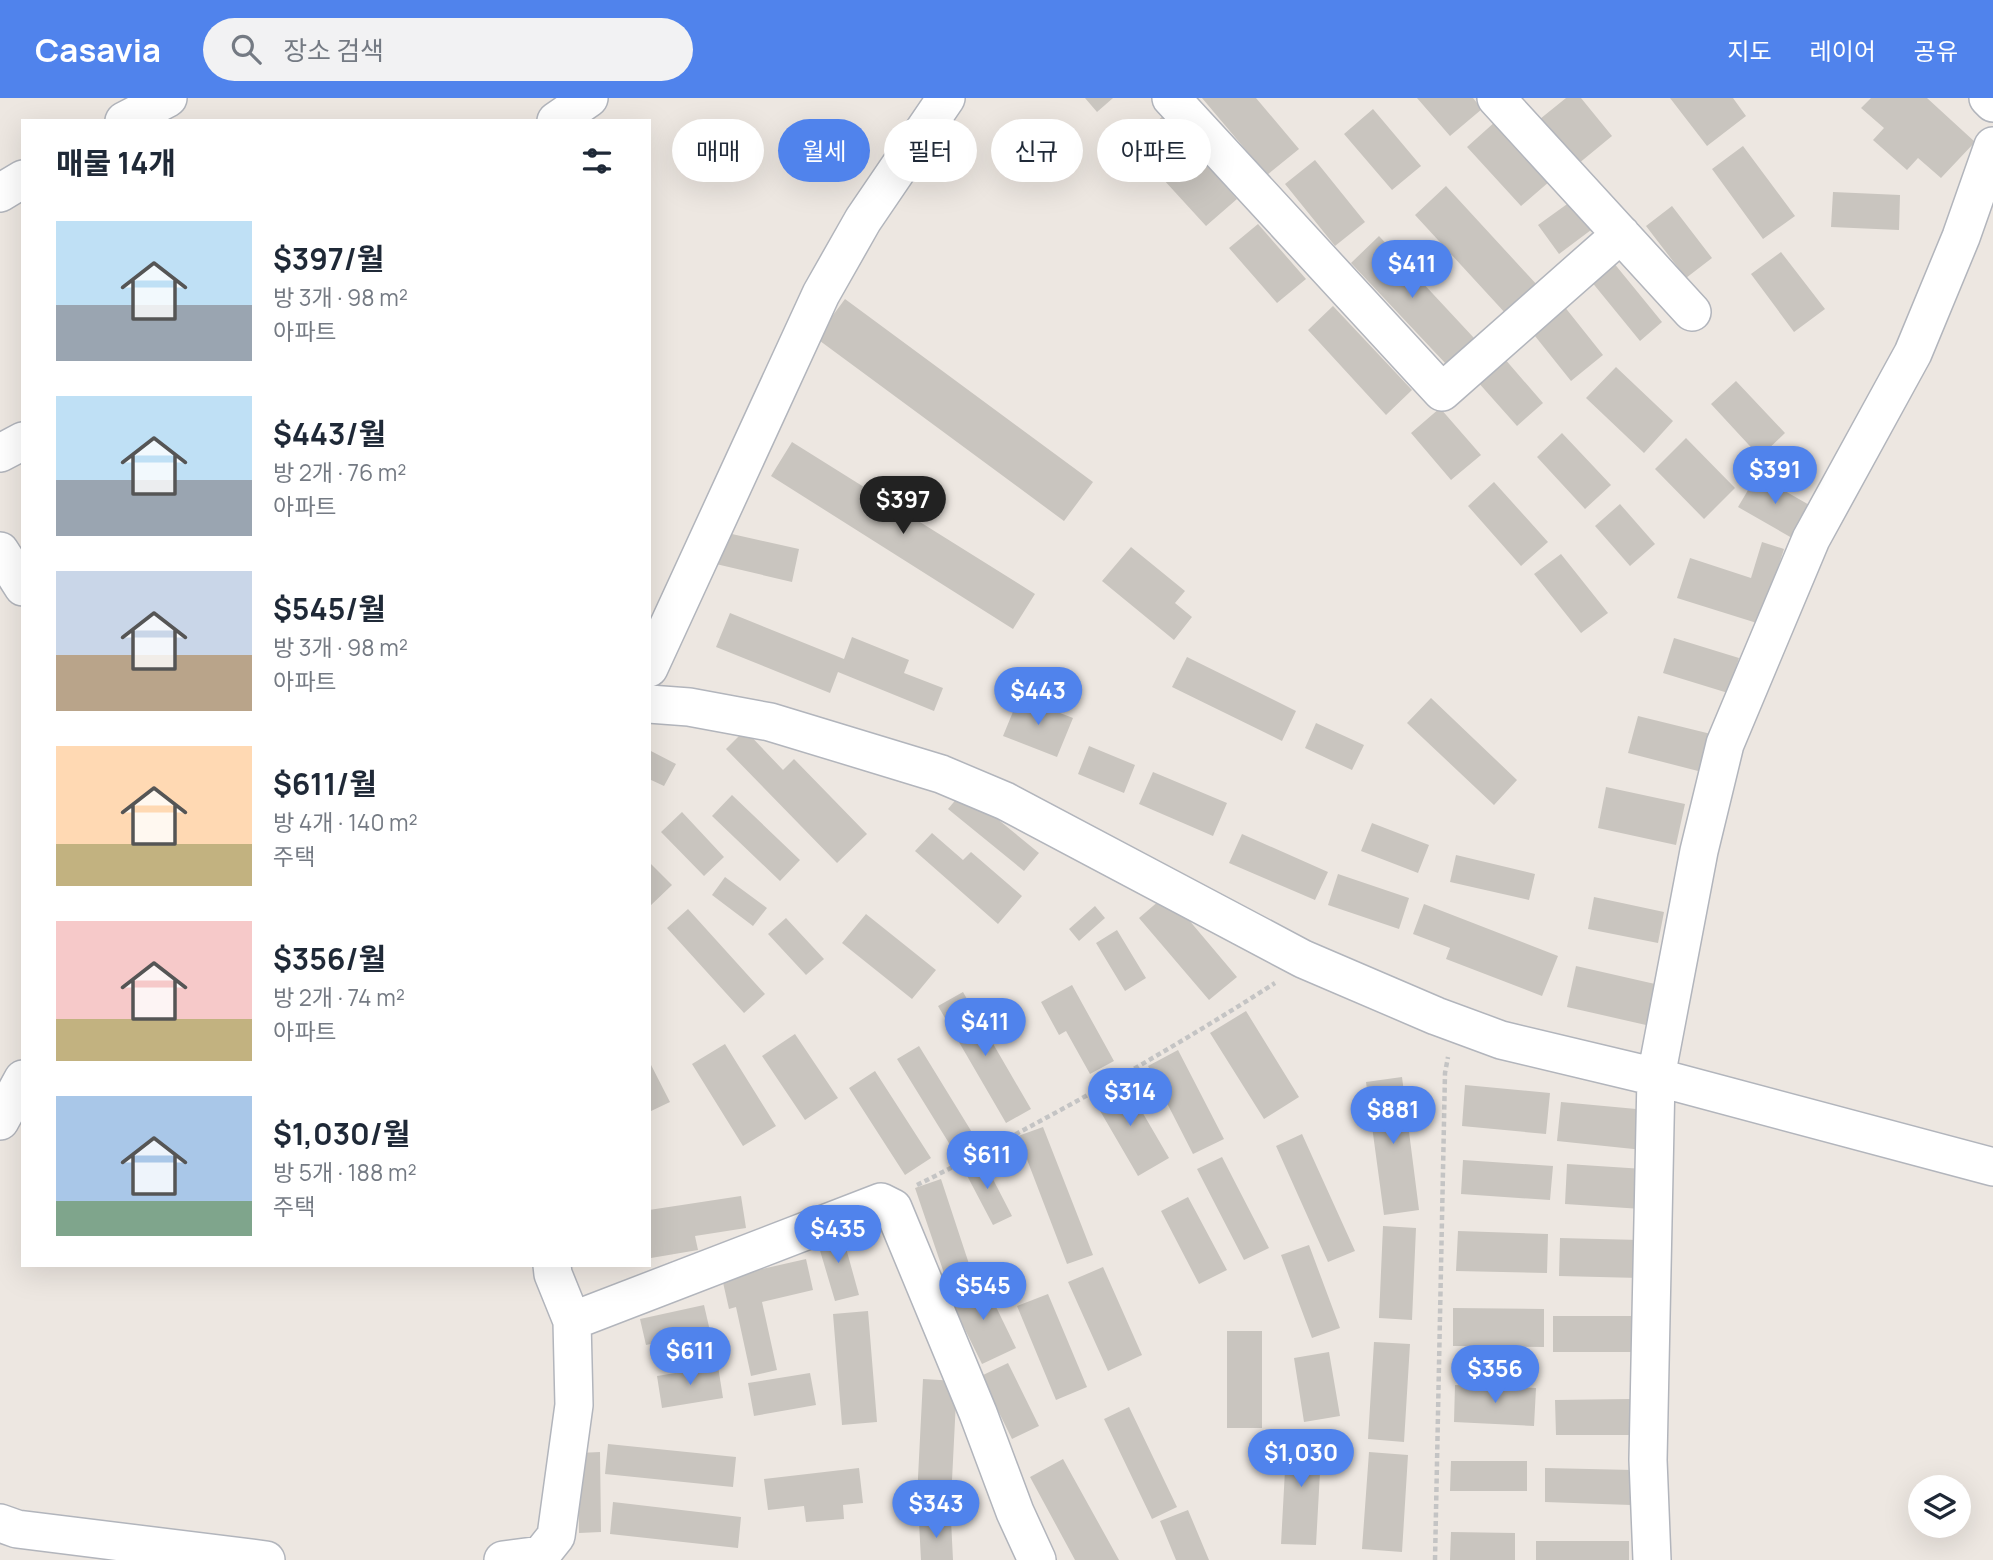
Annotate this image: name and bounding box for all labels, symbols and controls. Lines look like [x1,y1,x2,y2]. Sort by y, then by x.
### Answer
search box [203,18,693,81]
text: Casavia [35,27,161,72]
icon: search [227,30,265,68]
text: 장소 검색 [283,32,384,68]
text: 지도 [1727,34,1772,67]
text: 레이어 [1810,34,1876,67]
text: 공유 [1914,34,1958,67]
chip: 매매 [672,119,764,182]
chip: 월세 [778,119,870,182]
chip: 필터 [884,119,977,182]
chip: 신규 [991,119,1083,182]
chip: 아파트 [1097,119,1211,182]
text: 매물 14개 [56,142,176,183]
icon: filters [578,142,616,180]
text: $397/월 [273,238,384,279]
pin: $411 [1371,240,1453,300]
text: $411 [1388,247,1436,279]
icon: home [112,249,196,333]
text: 방 3개 · 98 m² [273,281,408,313]
text: 아파트 [273,315,336,347]
text: $443/월 [273,413,386,454]
icon: home [112,424,196,508]
pin: $391 [1734,446,1816,506]
text: $391 [1749,453,1801,485]
text: 방 2개 · 76 m² [273,456,407,488]
pin: $397 [862,476,944,536]
text: $397 [876,483,930,515]
text: 아파트 [273,490,336,522]
text: $545/월 [273,588,386,629]
icon: home [112,599,196,683]
text: 방 3개 · 98 m² [273,631,408,663]
text: 아파트 [273,665,336,697]
pin: $443 [997,668,1079,727]
text: $443 [1010,674,1066,706]
text: $611/월 [273,763,377,804]
icon: home [112,774,196,858]
text: 방 4개 · 140 m² [273,806,418,838]
text: 주택 [273,840,315,872]
text: $356/월 [273,938,386,979]
icon: home [112,949,196,1033]
text: 방 2개 · 74 m² [273,981,405,1013]
pin: $411 [944,998,1026,1058]
text: $411 [961,1005,1009,1037]
text: 아파트 [273,1015,336,1047]
pin: $314 [1089,1068,1171,1128]
text: $314 [1104,1075,1156,1107]
pin: $881 [1352,1086,1434,1146]
text: $881 [1367,1093,1419,1125]
text: $1,030/월 [273,1113,410,1154]
icon: home [112,1124,196,1208]
pin: $611 [946,1132,1028,1191]
text: $611 [963,1138,1011,1170]
text: 방 5개 · 188 m² [273,1156,417,1188]
text: 주택 [273,1190,315,1222]
pin: $435 [797,1206,879,1265]
text: $435 [810,1212,866,1244]
pin: $545 [942,1262,1024,1322]
text: $545 [955,1269,1011,1301]
pin: $611 [649,1328,731,1387]
text: $611 [666,1334,714,1366]
pin: $356 [1454,1346,1536,1405]
text: $356 [1467,1352,1523,1384]
pin: $1,030 [1244,1430,1358,1489]
text: $1,030 [1264,1436,1338,1468]
map controls [1908,1475,1971,1538]
button: layers [1908,1475,1971,1538]
pin: $343 [895,1480,977,1540]
text: $343 [908,1487,964,1519]

